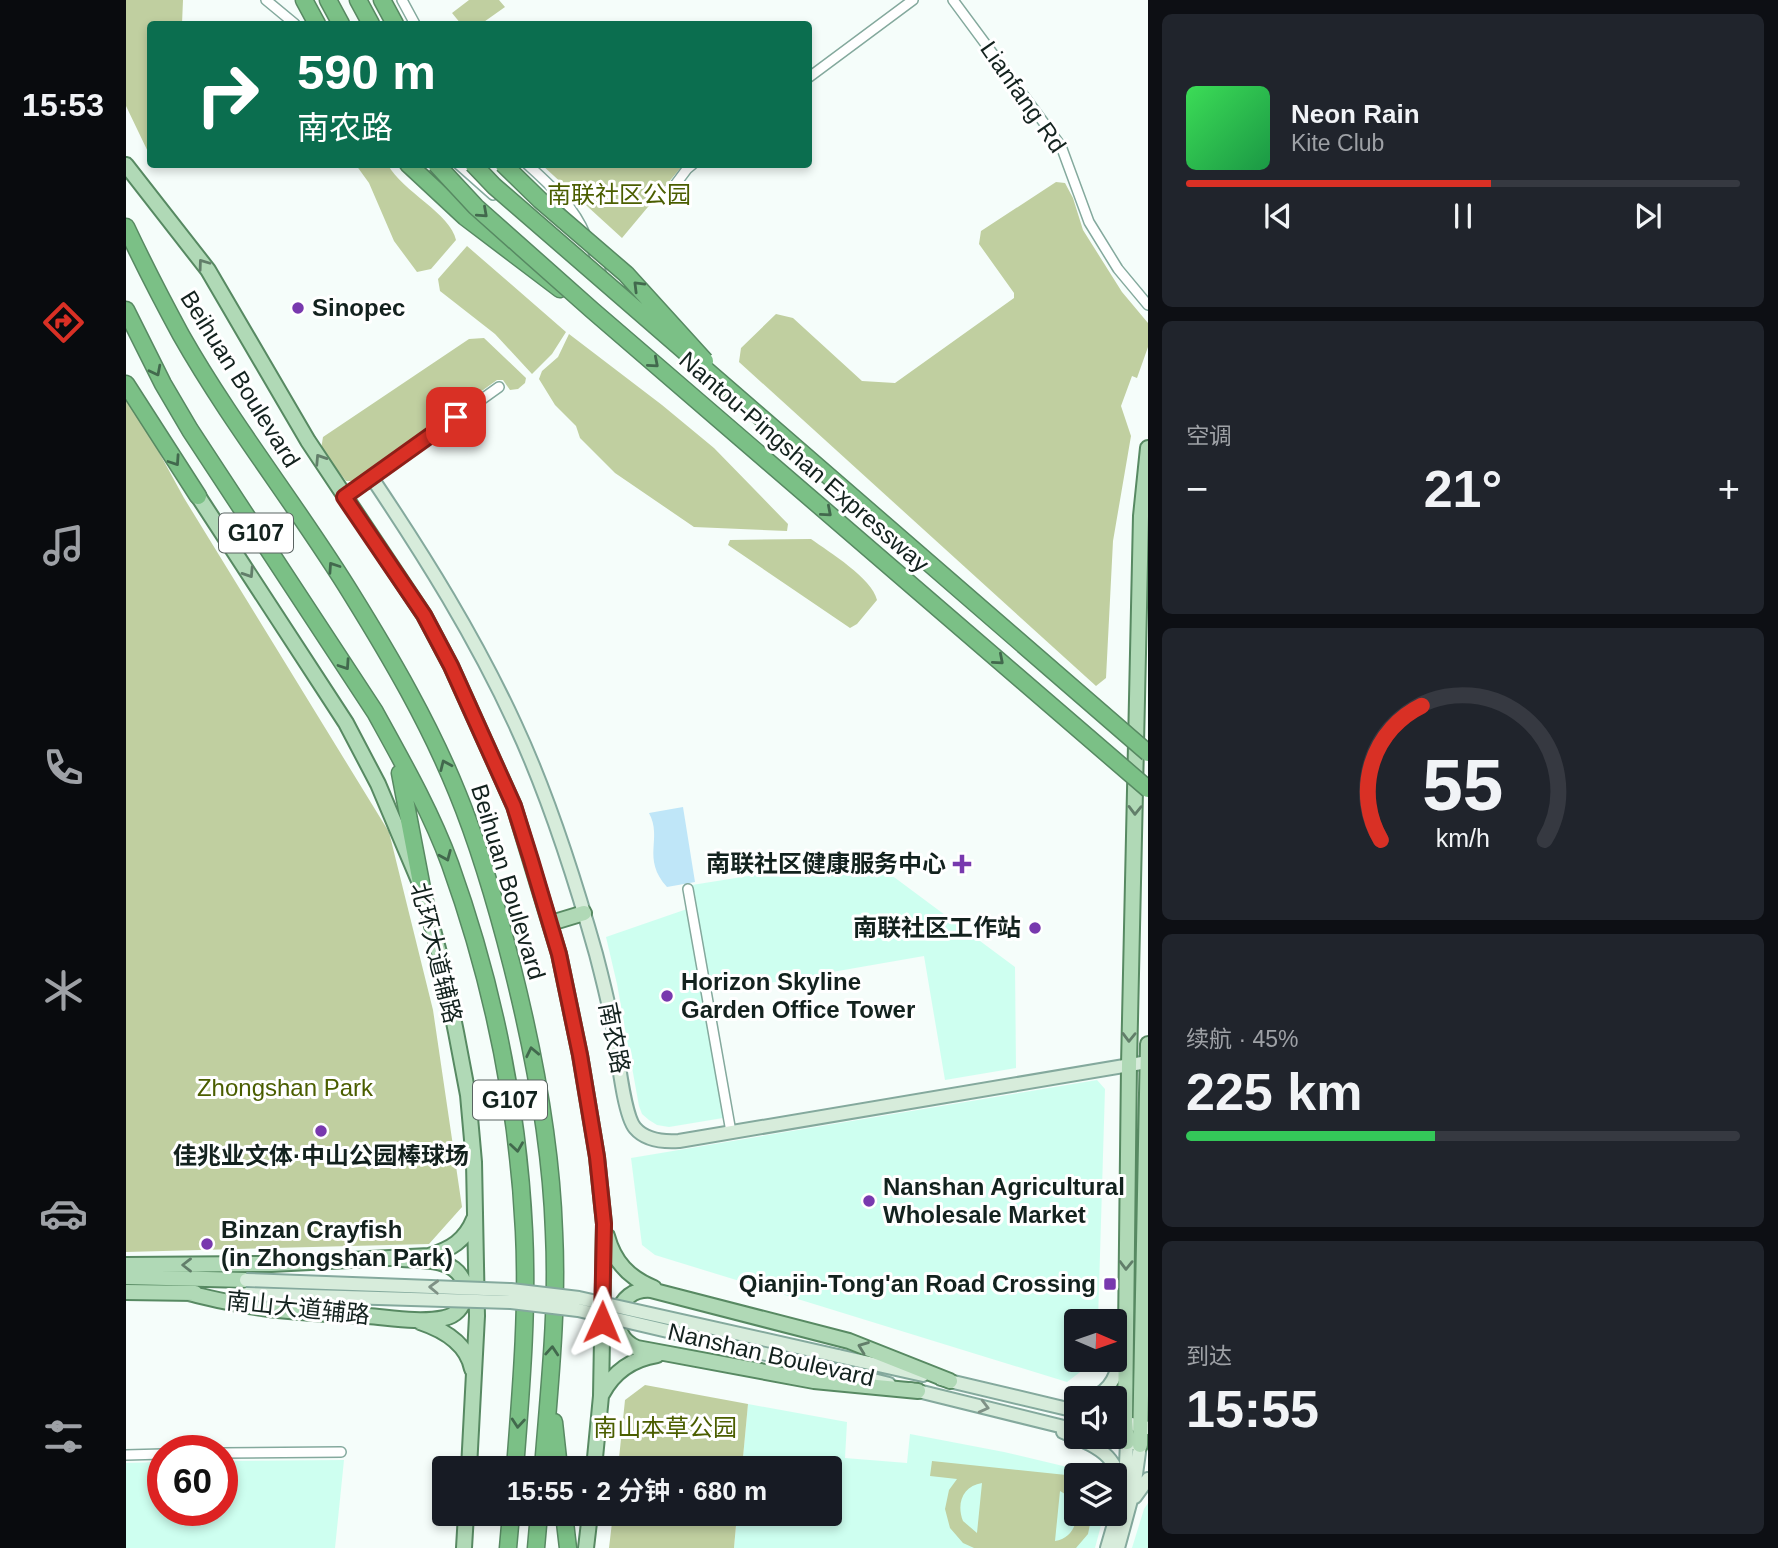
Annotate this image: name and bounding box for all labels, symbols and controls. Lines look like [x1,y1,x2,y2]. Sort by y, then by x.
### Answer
street label: Lianfang Rd [975,36,1072,157]
text: 590 m [297,45,436,99]
icon: right [182,49,273,140]
text: 15:53 [22,87,104,123]
text: Neon Rain [1291,99,1420,129]
text: 南农路 [297,110,393,146]
text: Kite Club [1291,130,1384,156]
park label: 南联社区公园 [547,181,691,208]
icon: previous [1259,197,1297,235]
icon: pause [1444,197,1482,235]
icon: next [1629,197,1667,235]
one-way arrow [475,205,488,217]
one-way arrow [199,259,211,272]
one-way arrow [634,281,647,294]
street label: Beihuan Boulevard [175,286,306,472]
place label: Sinopec [312,294,405,321]
icon: directions [39,298,88,347]
marker: Sinopec [290,300,306,316]
street label: Nantou-Pingshan Expressway [674,346,935,577]
one-way arrow [646,355,659,367]
one-way arrow [148,364,162,376]
pin [426,387,486,447]
icon: arrive [437,398,475,436]
text: 空调 [1186,423,1232,449]
one-way arrow [167,453,180,466]
one-way arrow [315,454,328,467]
text: 21° [1424,460,1502,518]
text: − [1186,468,1208,510]
text: + [1718,468,1740,510]
one-way arrow [818,504,831,516]
road number: G107 [219,513,293,552]
icon: music [39,521,88,570]
one-way arrow [329,561,342,574]
one-way arrow [241,565,253,578]
one-way arrow [991,652,1004,664]
one-way arrow [337,658,350,671]
icon: phone [39,743,88,792]
text: 55 [1423,744,1503,825]
one-way arrow [439,759,453,772]
street label: Beihuan Boulevard [466,781,551,983]
one-way arrow [1127,804,1142,815]
text: km/h [1436,824,1490,852]
one-way arrow [437,849,451,861]
place label: 南联社区健康服务中心 [706,850,946,877]
marker: 南联社区健康服务中心 [952,854,972,874]
street label: 北环大道辅路 [406,880,467,1026]
place label: 南联社区工作站 [853,914,1021,941]
marker: 南联社区工作站 [1027,920,1043,936]
icon: climate [39,966,88,1015]
place label: Horizon Skyline Garden Office Tower [681,968,915,1023]
marker: Horizon Skyline Garden Office Tower [659,988,675,1004]
street label: 南农路 [594,1000,635,1076]
text: 续航 · 45% [1186,1026,1298,1052]
one-way arrow [1122,1032,1137,1043]
one-way arrow [525,1046,540,1058]
text: 225 km [1186,1063,1362,1121]
park label: Zhongshan Park [197,1074,374,1101]
road number: G107 [473,1080,547,1120]
marker: 佳兆业文体·中山公园棒球场 [313,1123,329,1139]
one-way arrow [509,1141,524,1153]
place label: 佳兆业文体·中山公园棒球场 [173,1142,469,1169]
place label: Nanshan Agricultural Wholesale Market [883,1173,1125,1228]
icon: car [39,1189,88,1238]
marker: Nanshan Agricultural Wholesale Market [861,1193,877,1209]
place label: Binzan Crayfish (in Zhongshan Park) [221,1216,453,1271]
marker: Binzan Crayfish (in Zhongshan Park) [199,1236,215,1252]
one-way arrow [181,1257,192,1273]
one-way arrow [1118,1260,1134,1270]
place label: Qianjin-Tong'an Road Crossing [739,1270,1096,1297]
marker: Qianjin-Tong'an Road Crossing [1102,1276,1118,1292]
one-way arrow [428,1279,438,1295]
position arrow [565,1285,639,1359]
street label: 南山大道辅路 [225,1287,371,1328]
north arrow [1064,1309,1127,1372]
map controls [1064,1309,1127,1526]
street label: Nanshan Boulevard [665,1318,877,1391]
one-way arrow [858,1341,870,1355]
text: 到达 [1186,1343,1232,1369]
one-way arrow [544,1346,559,1357]
text: 15:55 [1186,1380,1319,1438]
button: sound [1064,1386,1127,1449]
one-way arrow [978,1399,990,1413]
icon: filters [39,1412,88,1461]
park label: 南山本草公园 [593,1414,737,1441]
one-way arrow [511,1418,526,1429]
speed limit sign: 60 [147,1435,238,1526]
button: layers [1064,1463,1127,1526]
text: 15:55 · 2 分钟 · 680 m [507,1476,767,1506]

